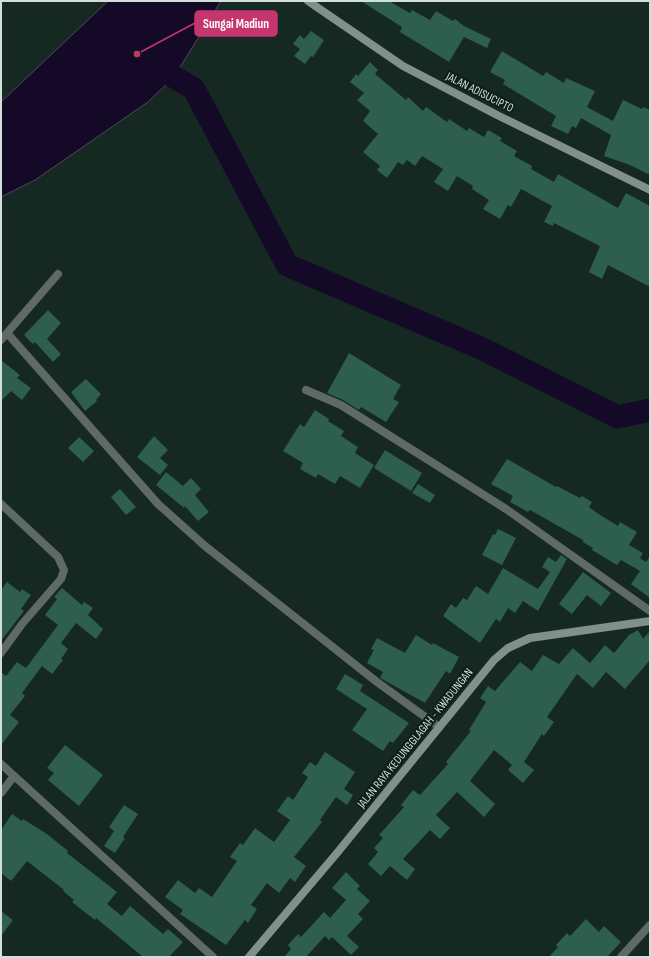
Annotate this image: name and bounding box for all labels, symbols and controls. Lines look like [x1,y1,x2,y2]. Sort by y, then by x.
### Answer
callout: Sungai Madiun [195,11,277,36]
text: Sungai Madiun [203,16,269,32]
street label: JALAN ADISUCIPTO [443,69,516,116]
street label: JALAN RAYA KEDUNGGLAGAH - KWADUNGAN [354,665,477,812]

